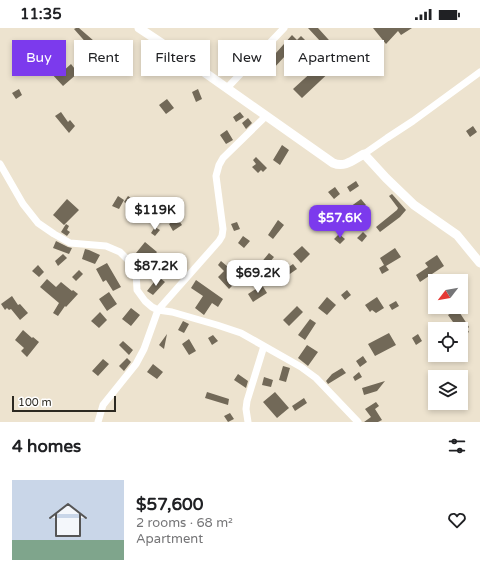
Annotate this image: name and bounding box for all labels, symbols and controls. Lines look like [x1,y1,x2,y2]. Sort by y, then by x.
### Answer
text: 11:35 [20,5,62,23]
chip: Buy [12,40,66,76]
chip: Rent [74,40,133,76]
chip: Filters [141,40,210,76]
chip: New [218,40,276,76]
chip: Apartment [284,40,384,76]
pin: $119K [127,197,183,231]
text: $119K [134,202,176,218]
pin: $57.6K [307,205,373,239]
text: $57.6K [318,210,362,226]
pin: $87.2K [123,253,189,287]
text: $87.2K [134,258,178,274]
pin: $69.2K [225,260,291,294]
text: $69.2K [236,265,280,281]
north arrow [428,274,468,314]
map controls [428,274,468,410]
button: locate [428,322,468,362]
button: layers [428,370,468,410]
scale bar [12,394,116,413]
text: 100 m [18,396,52,409]
icon: filters [446,435,468,457]
text: 4 homes [12,436,81,457]
text: $57,600 [136,494,203,515]
icon: home [44,496,92,544]
icon: heart [446,509,468,531]
text: 2 rooms · 68 m² [136,515,233,531]
text: Apartment [136,531,203,547]

